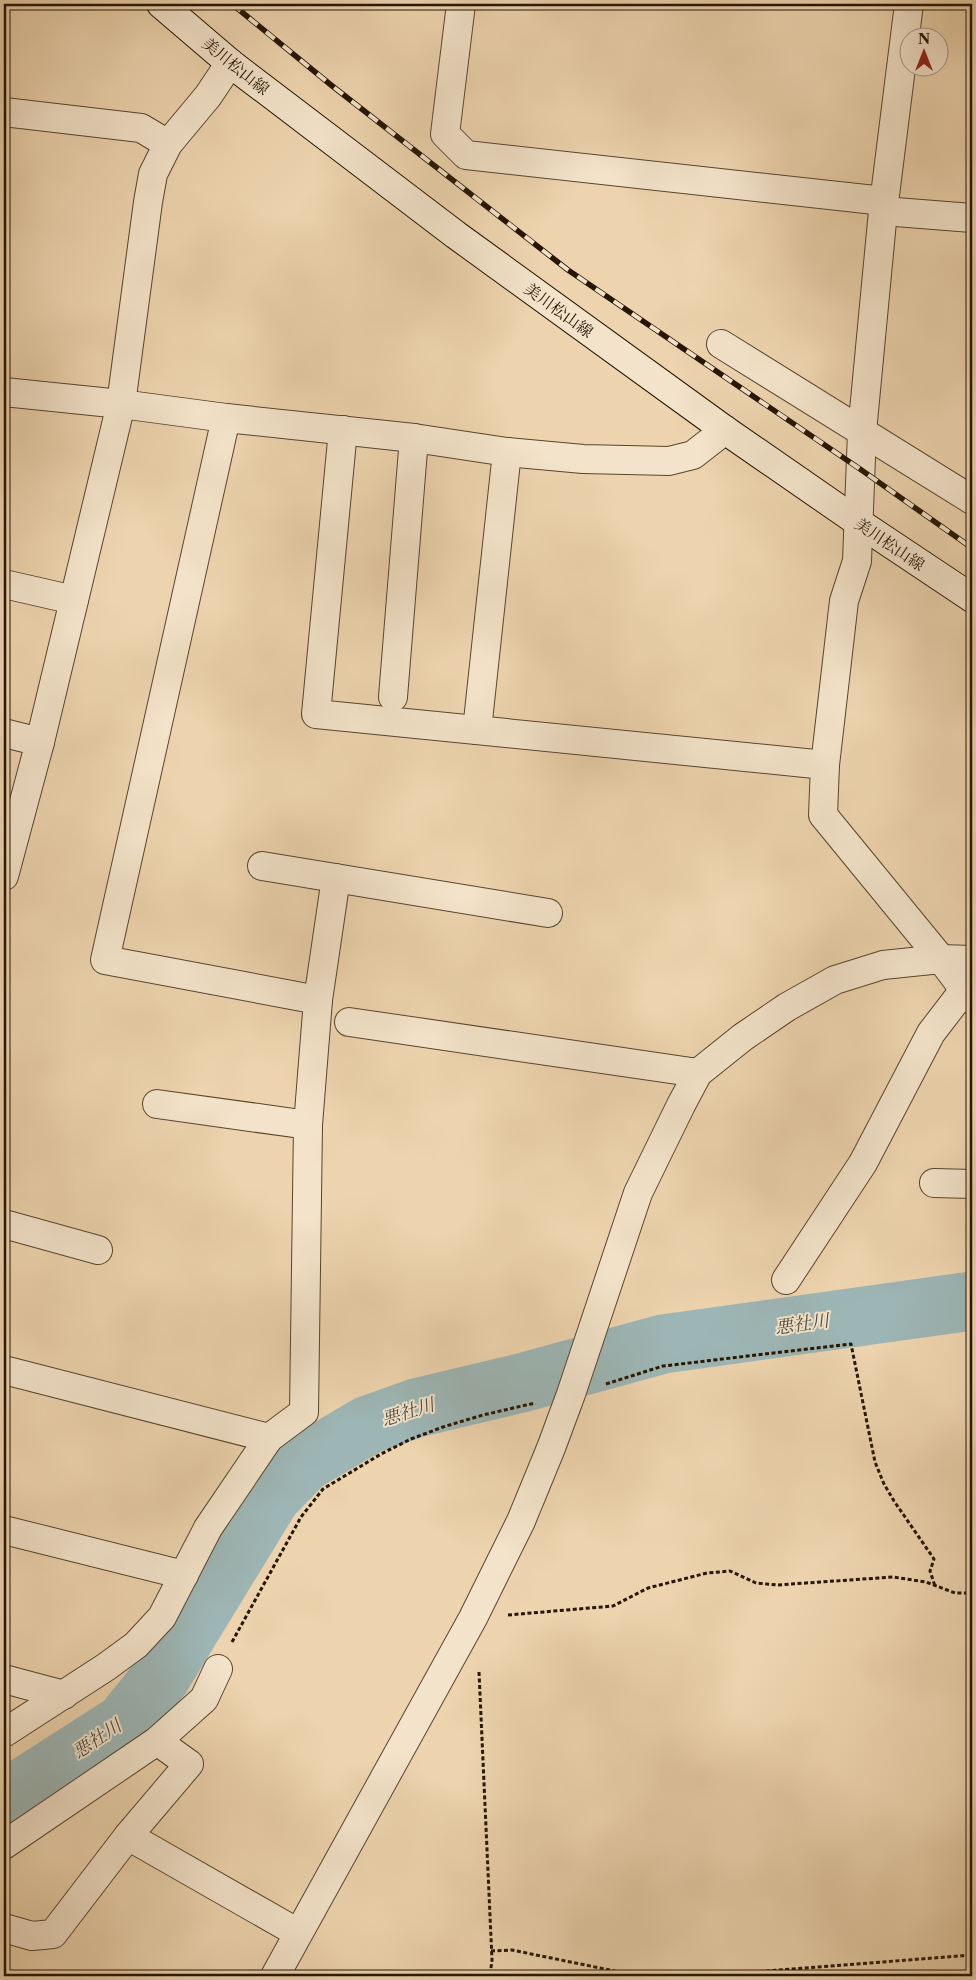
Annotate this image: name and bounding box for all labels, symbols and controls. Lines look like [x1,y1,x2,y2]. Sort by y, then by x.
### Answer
north arrow [898,28,948,78]
text: N [918,30,930,48]
street label: 美川松山線 [199,33,273,99]
street label: 美川松山線 [521,278,597,342]
street label: 美川松山線 [851,513,929,575]
water label: 悪社川 [774,1309,832,1339]
water label: 悪社川 [379,1393,439,1430]
water label: 悪社川 [68,1714,127,1763]

